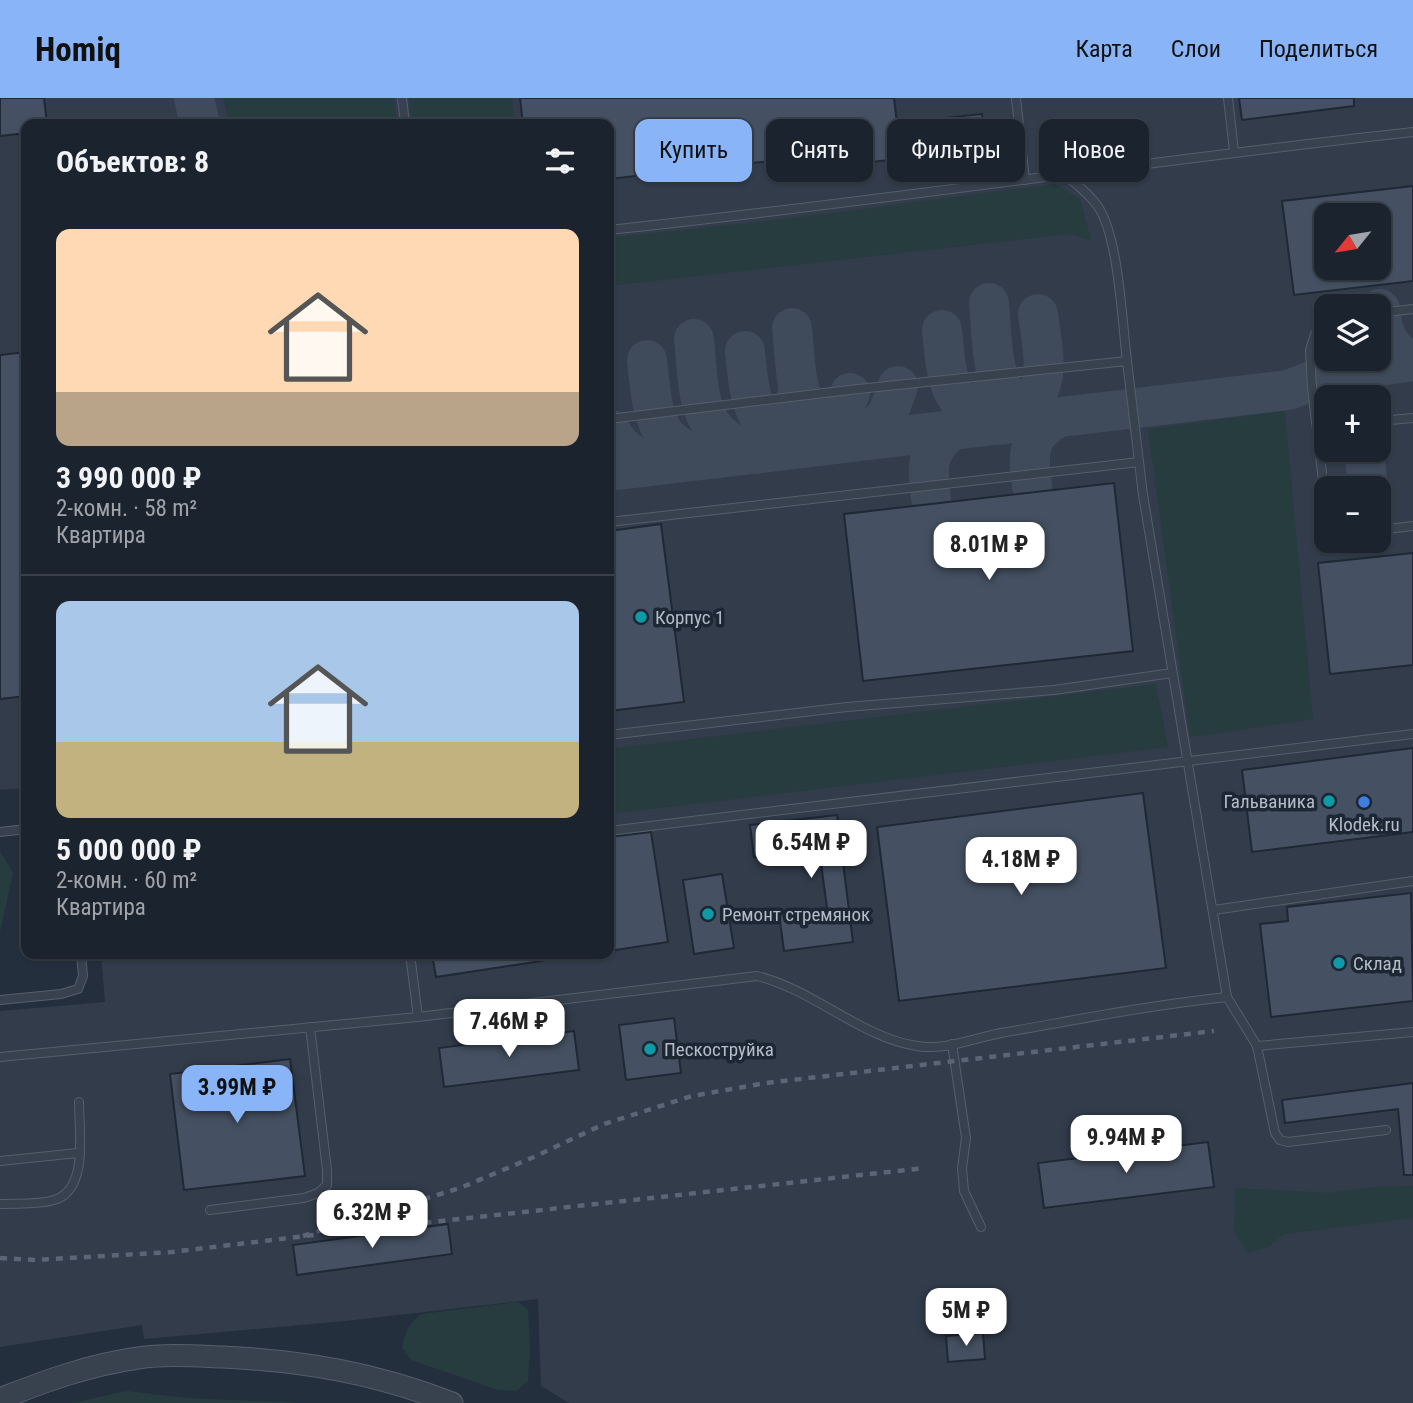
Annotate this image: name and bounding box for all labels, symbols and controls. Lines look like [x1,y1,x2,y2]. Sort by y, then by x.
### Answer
text: Homiq [35,30,121,69]
text: Карта [1075,35,1133,63]
text: Слои [1171,35,1221,63]
text: Поделиться [1259,35,1378,63]
chip: Купить [635,119,752,182]
chip: Снять [766,119,873,182]
chip: Фильтры [887,119,1025,182]
chip: Новое [1039,119,1149,182]
icon: filters [541,142,579,180]
text: Объектов: 8 [56,144,209,179]
north arrow [1314,203,1391,280]
map controls [1314,203,1391,553]
icon: home [255,274,381,400]
button: layers [1314,294,1391,371]
button: + [1314,385,1391,462]
text: 3 990 000 ₽ [56,460,202,495]
button: − [1314,476,1391,553]
text: 2-комн. · 58 m² [56,495,197,522]
text: Квартира [56,522,146,549]
pin: 8.01M ₽ [924,522,1054,582]
text: 8.01M ₽ [950,531,1028,558]
place label: Корпус 1 [655,606,724,629]
marker: Корпус 1 [633,609,649,625]
icon: home [255,646,381,772]
place label: Гальваника [1224,790,1315,813]
marker: Гальваника [1321,793,1337,809]
marker: Klodek.ru [1356,794,1372,810]
place label: Klodek.ru [1328,813,1400,836]
pin: 6.54M ₽ [746,820,876,880]
text: 6.54M ₽ [772,829,850,856]
text: 5 000 000 ₽ [56,832,202,867]
pin: 4.18M ₽ [956,838,1086,897]
text: 4.18M ₽ [982,846,1060,873]
text: 2-комн. · 60 m² [56,867,197,894]
text: Квартира [56,894,146,921]
place label: Ремонт стремянок [722,903,870,926]
marker: Ремонт стремянок [700,906,716,922]
place label: Склад [1353,952,1402,975]
marker: Склад [1331,955,1347,971]
pin: 7.46M ₽ [444,1000,574,1059]
text: 7.46M ₽ [470,1008,548,1035]
place label: Пескоструйка [664,1038,774,1061]
marker: Пескоструйка [642,1041,658,1057]
pin: 3.99M ₽ [172,1066,302,1125]
text: 3.99M ₽ [198,1074,276,1101]
pin: 9.94M ₽ [1061,1116,1191,1175]
text: 9.94M ₽ [1087,1124,1165,1151]
pin: 6.32M ₽ [307,1190,437,1250]
text: 6.32M ₽ [333,1199,411,1226]
pin: 5M ₽ [925,1288,1007,1348]
text: 5M ₽ [942,1297,990,1324]

